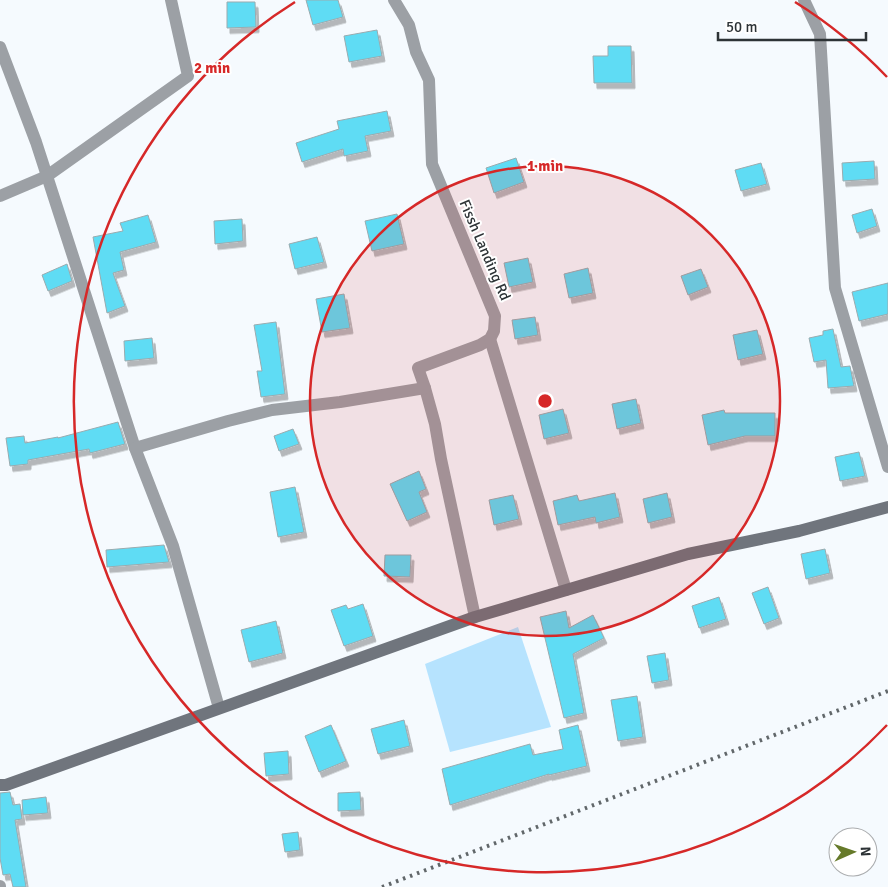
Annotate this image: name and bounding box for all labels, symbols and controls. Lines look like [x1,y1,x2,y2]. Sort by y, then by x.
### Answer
scale bar [718,10,866,42]
text: 50 m [726,18,757,36]
text: 2 min [194,59,230,77]
text: 1 min [527,157,563,175]
street label: Fissh Landing Rd [456,197,514,303]
centre of rings [536,392,554,410]
north arrow [828,827,878,877]
text: N [857,846,874,857]

